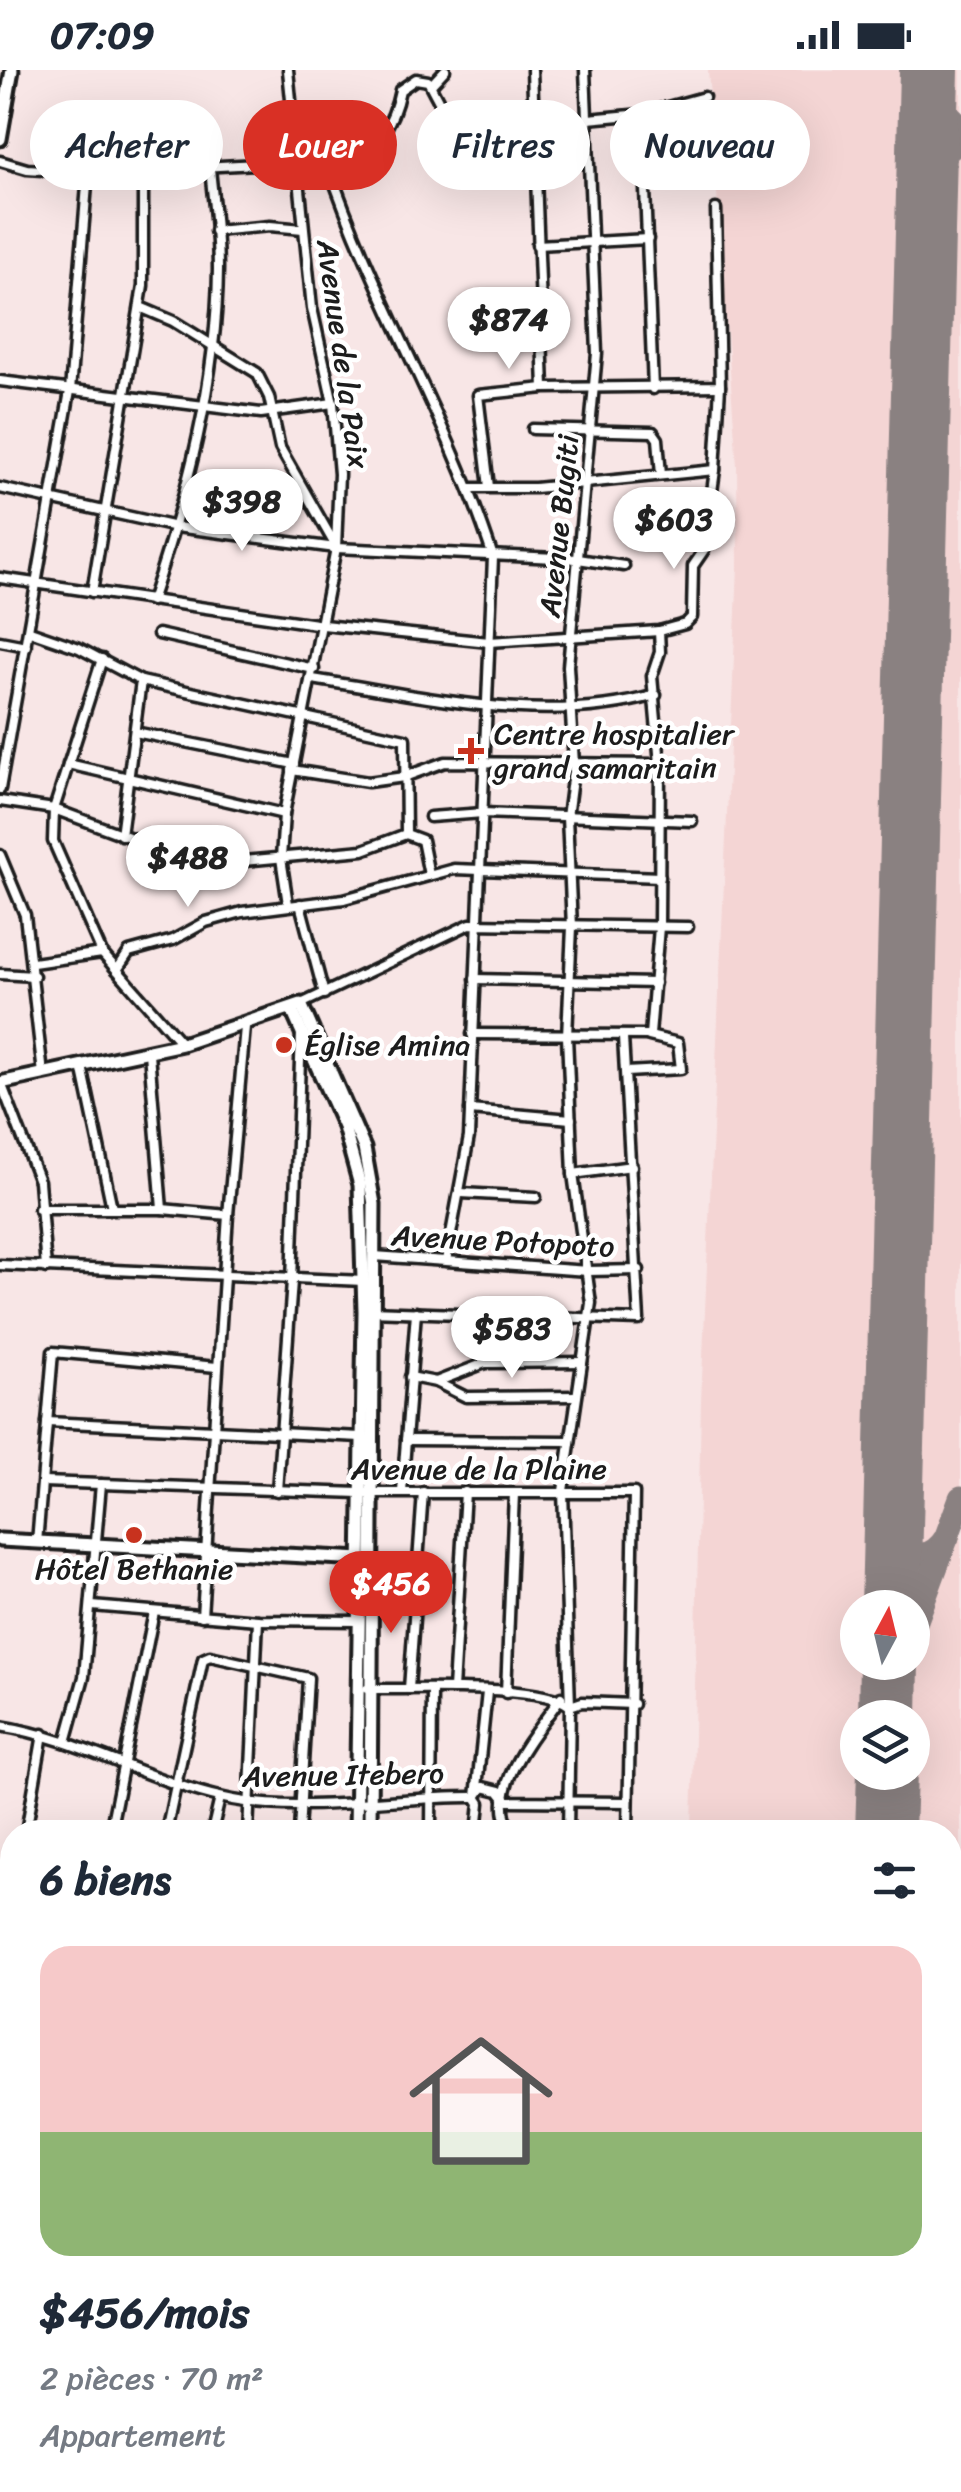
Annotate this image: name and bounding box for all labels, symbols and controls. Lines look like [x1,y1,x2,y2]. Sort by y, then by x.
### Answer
text: 07:09 [50,2,155,69]
chip: Acheter [30,100,223,190]
chip: Louer [243,100,397,190]
chip: Filtres [417,100,590,190]
chip: Nouveau [610,100,810,190]
street label: Avenue de la Paix [300,235,386,473]
pin: $874 [450,287,568,372]
text: $874 [469,291,549,348]
street label: Avenue Bugiti [522,431,596,621]
pin: $398 [183,469,301,554]
text: $398 [203,473,281,530]
pin: $603 [615,487,733,572]
text: $603 [635,491,713,548]
place label: Centre hospitalier grand samaritain [492,707,736,795]
marker: Centre hospitalier grand samaritain [458,738,484,764]
pin: $488 [129,825,247,910]
text: $488 [148,829,228,886]
place label: Église Amina [304,1018,470,1072]
marker: Église Amina [273,1034,295,1056]
street label: Avenue Potopoto [389,1208,616,1274]
pin: $583 [453,1296,571,1381]
text: $583 [473,1300,551,1357]
street label: Avenue de la Plaine [350,1442,607,1496]
marker: Hôtel Bethanie [123,1524,145,1546]
place label: Hôtel Bethanie [35,1542,233,1596]
pin: $456 [332,1551,450,1636]
text: $456 [351,1555,431,1612]
north arrow [840,1590,930,1680]
map controls [840,1590,930,1790]
button: layers [840,1700,930,1790]
street label: Avenue Itebero [241,1746,445,1804]
text: 6 biens [40,1843,171,1917]
icon: filters [867,1853,922,1908]
icon: home [391,2011,571,2191]
text: $456/mois [40,2276,249,2350]
text: 2 pièces · 70 m² [40,2350,264,2407]
text: Appartement [40,2407,226,2464]

